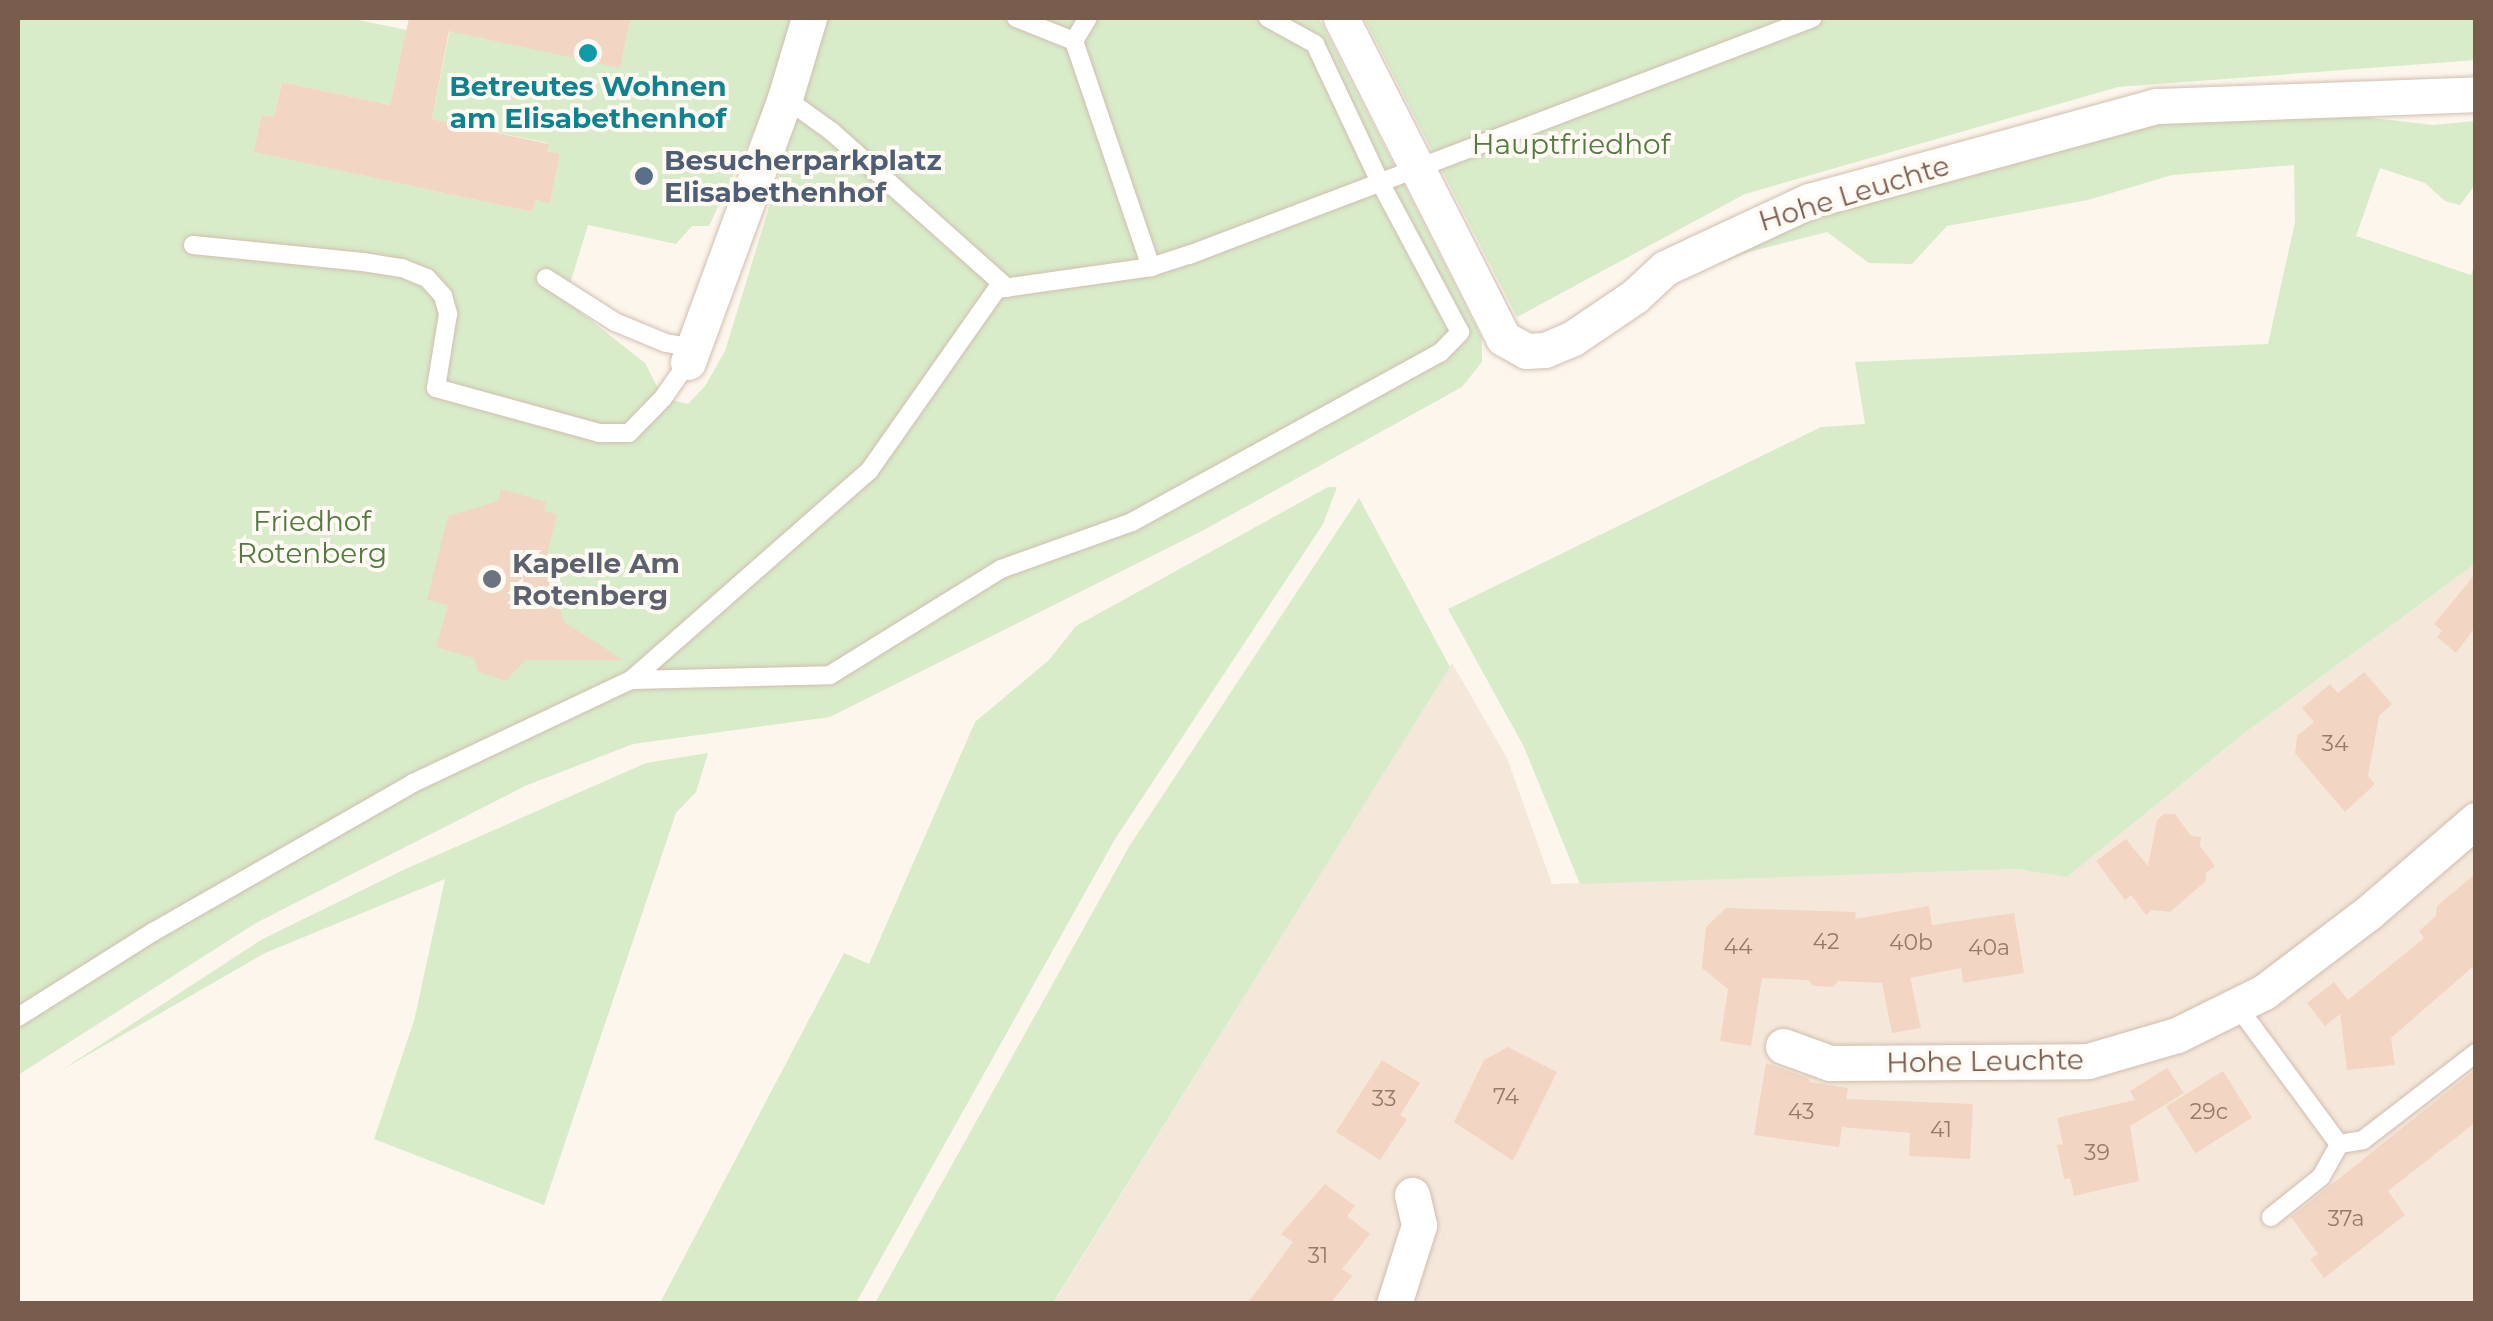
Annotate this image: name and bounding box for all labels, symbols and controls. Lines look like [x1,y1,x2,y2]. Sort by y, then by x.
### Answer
marker: Betreutes Wohnen am Elisabethenhof [577,42,599,64]
place label: Betreutes Wohnen am Elisabethenhof [449,69,727,135]
park label: Hauptfriedhof [1472,127,1670,161]
place label: Besucherparkplatz Elisabethenhof [664,143,942,209]
street label: Hohe Leuchte [1755,148,1953,238]
marker: Besucherparkplatz Elisabethenhof [633,165,655,187]
park label: Friedhof Rotenberg [237,504,387,570]
place label: Kapelle Am Rotenberg [512,546,680,612]
marker: Kapelle Am Rotenberg [481,568,503,590]
house number: 34 [2322,731,2348,757]
house number: 42 [1813,929,1839,955]
house number: 40b [1889,930,1933,956]
house number: 44 [1723,934,1753,960]
house number: 40a [1968,935,2010,961]
street label: Hohe Leuchte [1886,1042,2084,1080]
house number: 74 [1493,1084,1519,1110]
house number: 33 [1372,1086,1396,1112]
house number: 43 [1788,1099,1814,1125]
house number: 29c [2190,1099,2228,1125]
house number: 41 [1930,1117,1952,1143]
house number: 39 [2084,1140,2110,1166]
house number: 37a [2327,1206,2365,1232]
house number: 31 [1308,1243,1328,1269]

